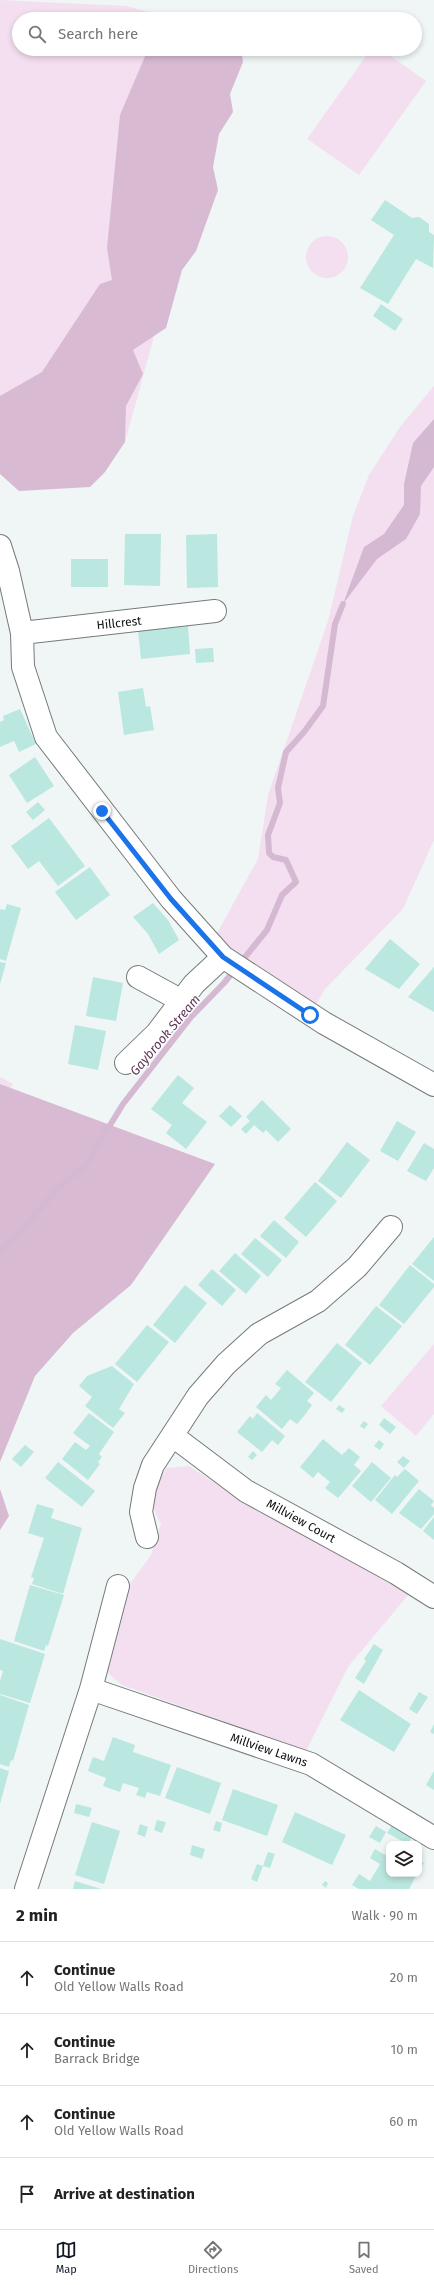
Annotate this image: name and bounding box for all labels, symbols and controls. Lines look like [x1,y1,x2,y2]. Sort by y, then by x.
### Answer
search box [12,12,422,56]
icon: search [26,23,48,45]
text: Search here [58,25,138,43]
street label: Hillcrest [96,614,143,632]
route end [93,802,111,820]
water label: Gaybrook Stream [127,992,203,1078]
route start [301,1006,319,1024]
street label: Millview Court [264,1496,339,1546]
street label: Millview Lawns [229,1730,310,1770]
map controls [386,1841,422,1877]
button: layers [386,1841,422,1877]
text: 2 min [16,1905,58,1926]
text: Walk · 90 m [352,1908,418,1923]
text: Continue [54,1961,115,1979]
icon: ahead [16,1967,38,1989]
text: 20 m [390,1970,418,1985]
text: Old Yellow Walls Road [54,1979,184,1994]
text: Continue [54,2033,115,2051]
icon: ahead [16,2039,38,2061]
text: 10 m [391,2042,418,2057]
text: Barrack Bridge [54,2051,140,2066]
text: Continue [54,2105,115,2123]
icon: ahead [16,2111,38,2133]
text: 60 m [389,2114,418,2129]
text: Old Yellow Walls Road [54,2123,184,2138]
icon: arrive [16,2183,38,2205]
text: Arrive at destination [54,2185,195,2203]
tab: Map [55,2239,77,2276]
tab: Directions [188,2239,238,2276]
tab: Saved [349,2239,379,2276]

